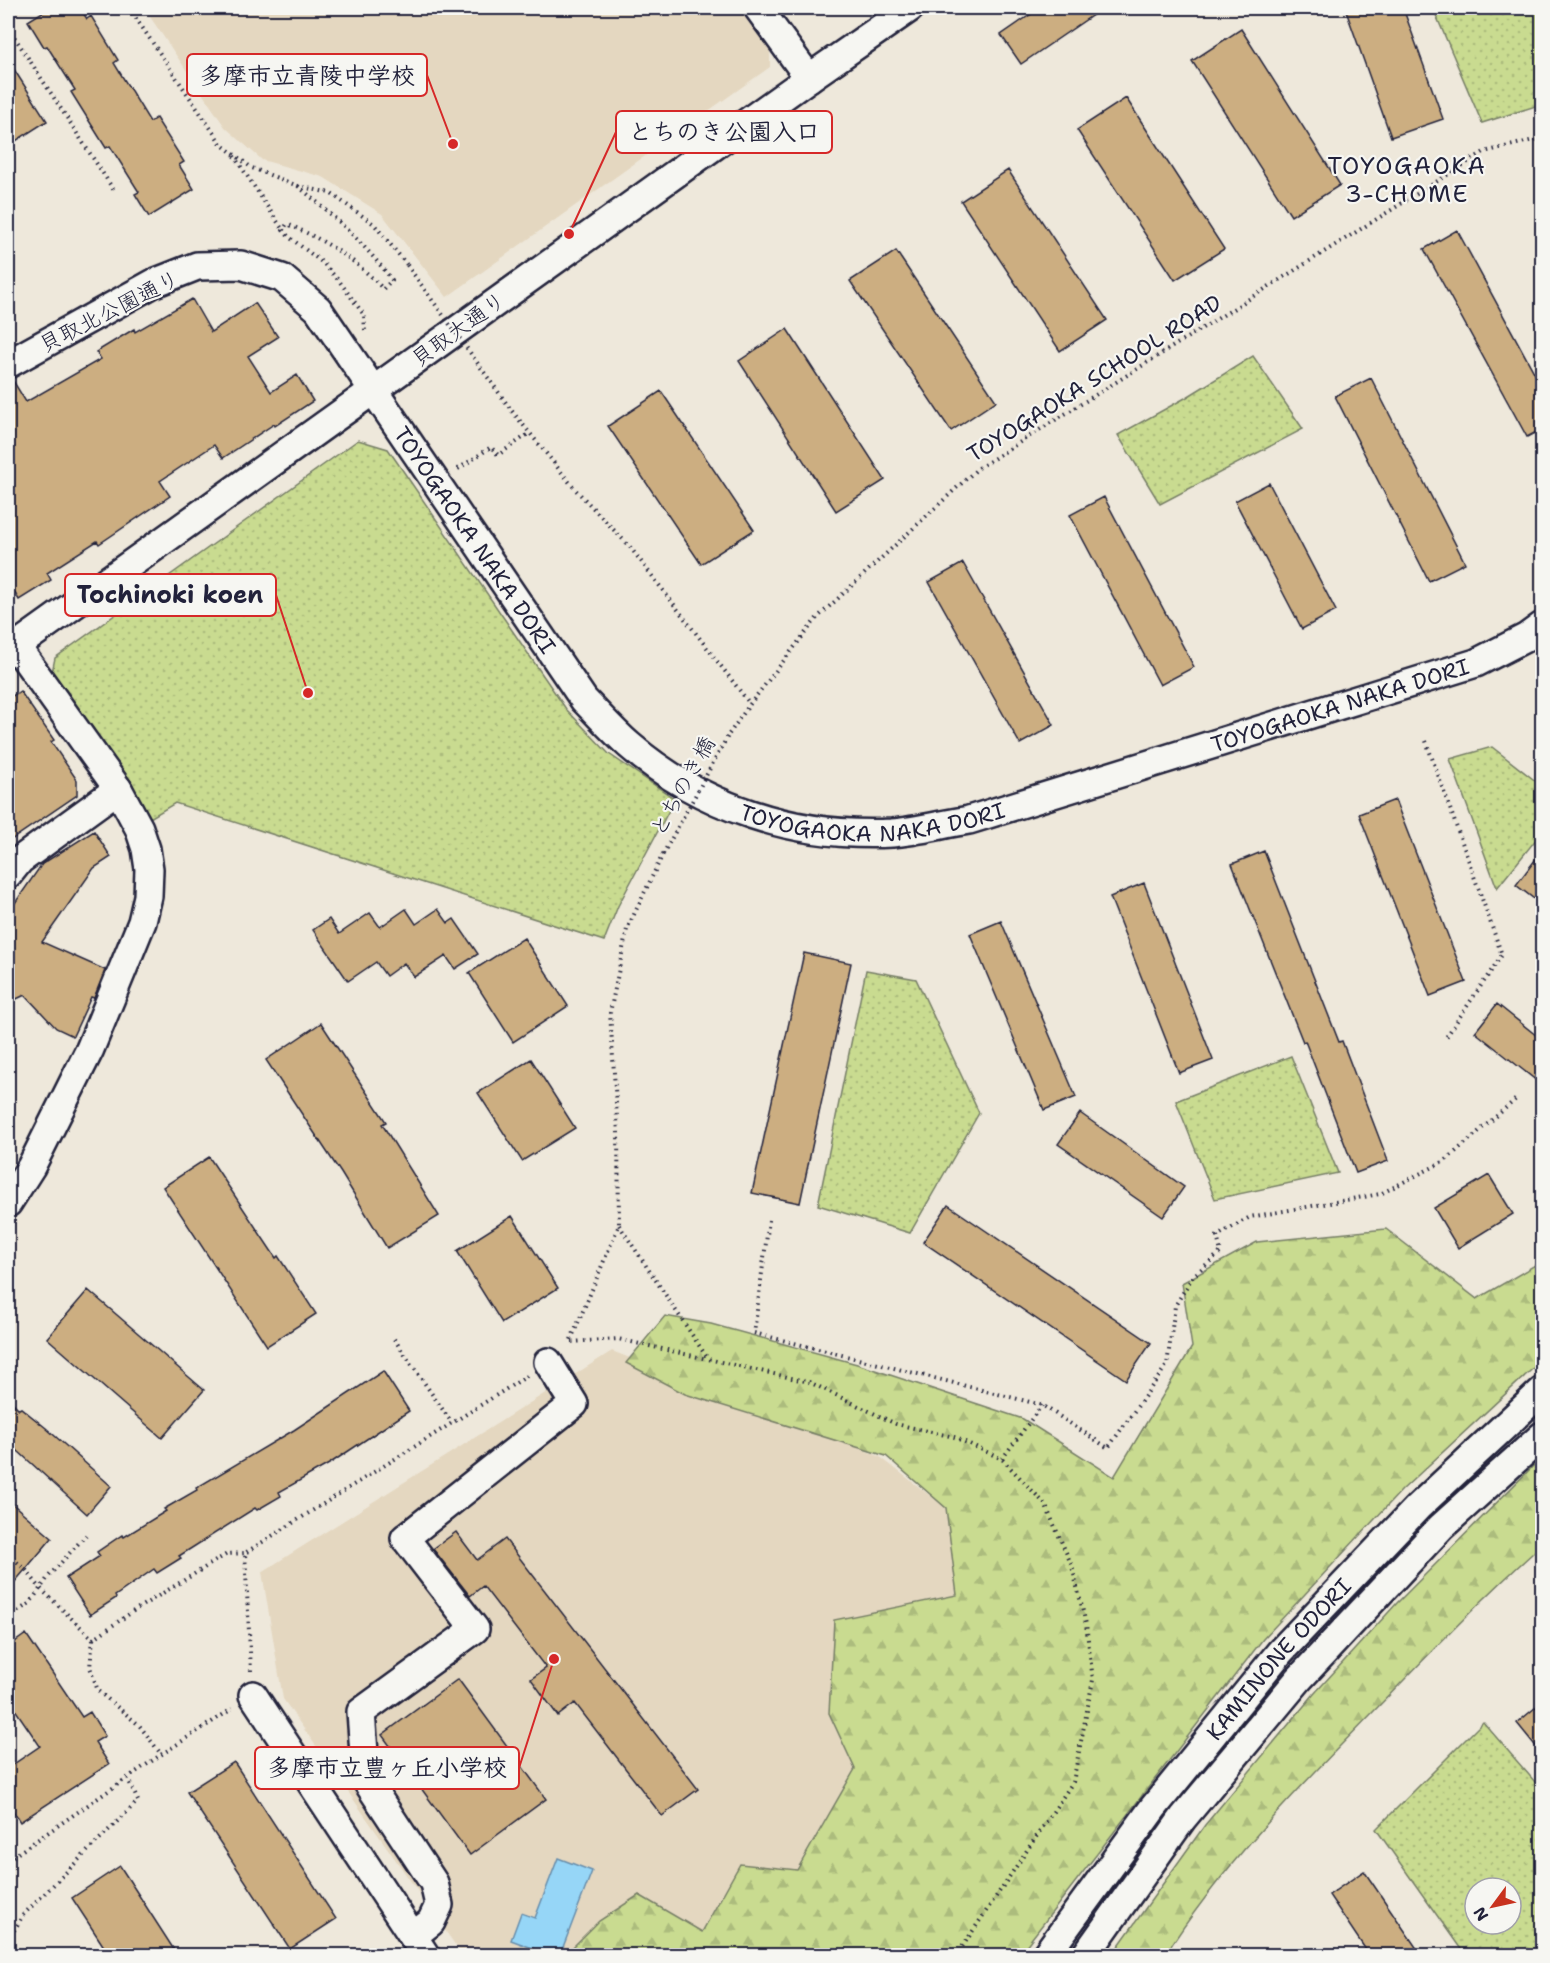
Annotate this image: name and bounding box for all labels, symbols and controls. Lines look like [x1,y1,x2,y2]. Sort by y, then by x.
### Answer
callout: 多摩市立青陵中学校 [187,54,427,96]
text: 多摩市立青陵中学校 [199,60,415,92]
callout: とちのき公園入口 [616,111,832,153]
text: とちのき公園入口 [628,116,820,148]
district label: TOYOGAOKA 3-CHOME [1327,150,1487,210]
street label: 貝取北公園通り [34,264,184,359]
street label: 貝取大通り [405,285,511,373]
street label: TOYOGAOKA SCHOOL ROAD [962,288,1227,469]
street label: TOYOGAOKA NAKA DORI [387,421,562,659]
callout: Tochinoki koen [65,574,276,616]
text: Tochinoki koen [77,579,263,611]
street label: TOYOGAOKA NAKA DORI [1208,652,1473,759]
street label: とちのき橋 [643,731,722,841]
street label: TOYOGAOKA NAKA DORI [739,794,1007,820]
text: TOYOGAOKA NAKA DORI [736,796,1009,849]
street label: KAMINONE ODORI [1200,1572,1358,1747]
callout: 多摩市立豊ヶ丘小学校 [255,1747,519,1789]
text: 多摩市立豊ヶ丘小学校 [267,1752,507,1784]
north arrow [1463,1876,1523,1936]
text: N [1469,1903,1493,1925]

